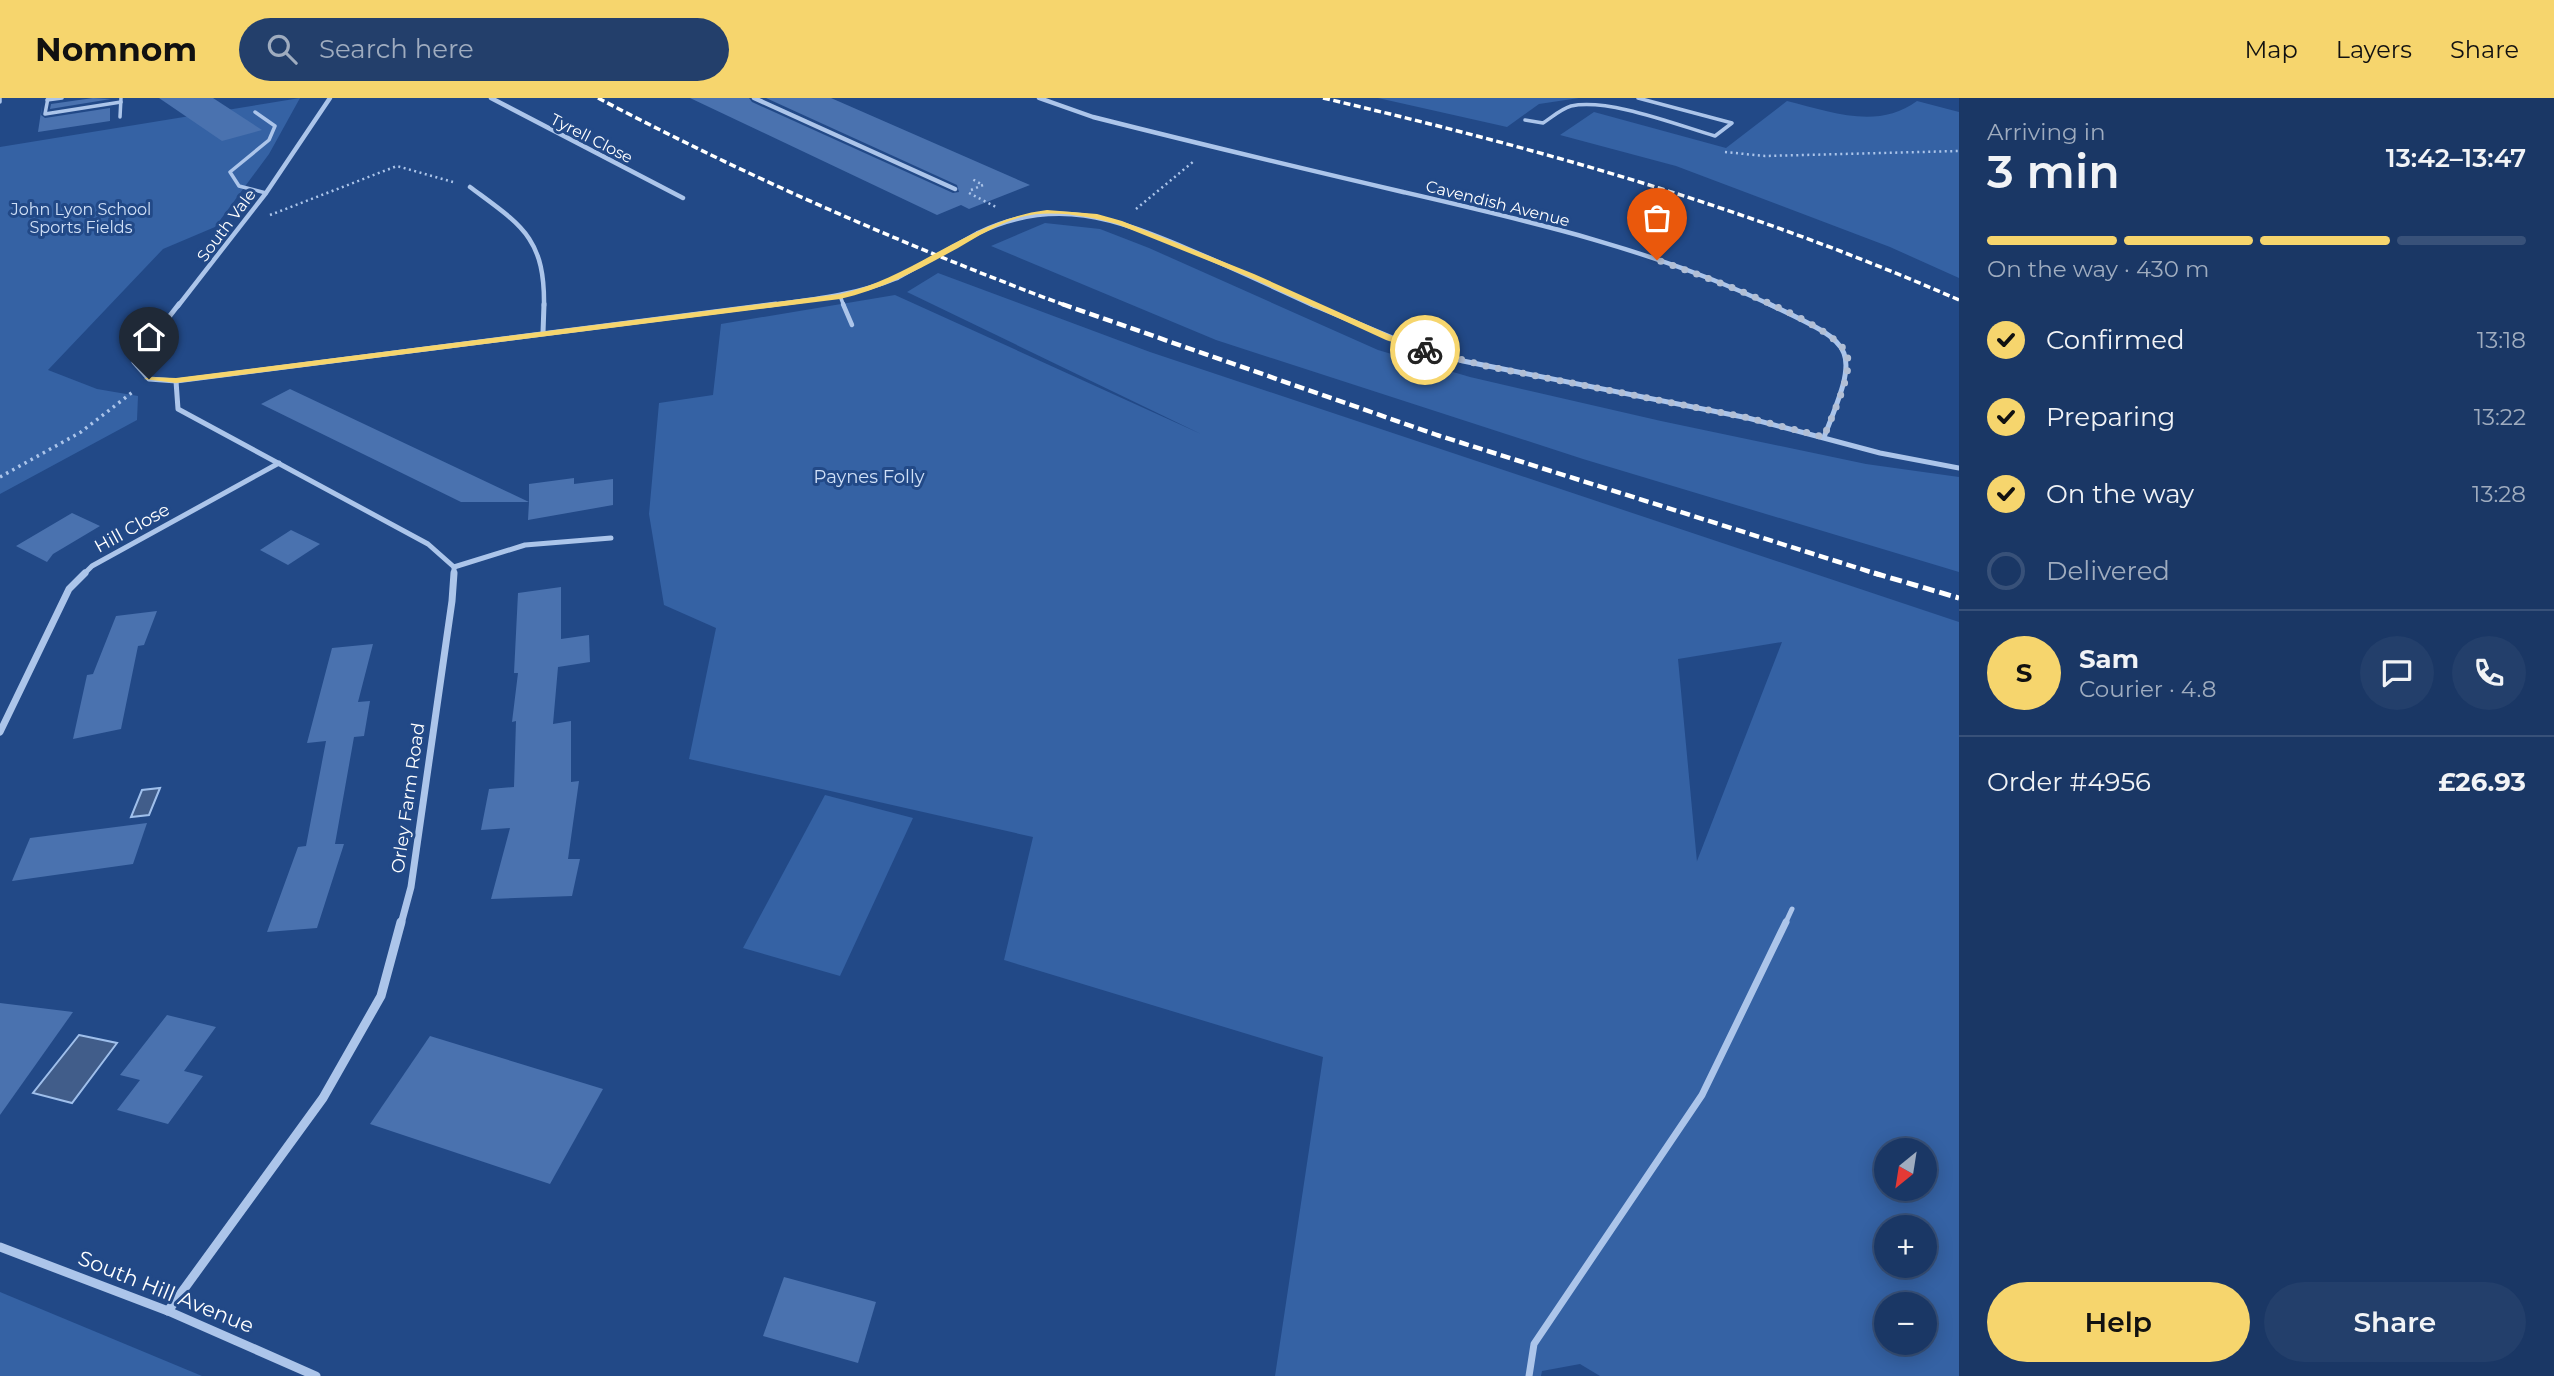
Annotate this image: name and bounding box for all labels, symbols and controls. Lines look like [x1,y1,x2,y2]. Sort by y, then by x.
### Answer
search box [239,18,729,81]
text: Nomnom [35,29,197,69]
icon: search [263,30,301,68]
text: Search here [319,33,474,65]
text: Map [2244,35,2298,64]
text: Layers [2336,35,2412,64]
text: Share [2450,35,2519,64]
street label: Tyrell Close [548,110,636,167]
text: Arriving in [1987,118,2106,146]
text: 13:42–13:47 [2386,142,2526,174]
text: 3 min [1987,143,2120,200]
street label: Cavendish Avenue [1424,176,1572,231]
street label: South Vale [193,185,260,265]
pin [1627,188,1687,260]
icon: bag [1638,199,1676,237]
park label: John Lyon School Sports Fields [10,200,151,237]
text: On the way · 430 m [1987,255,2209,283]
pin [119,307,179,379]
courier [1390,315,1460,385]
icon: home [130,318,168,356]
icon: check [1987,321,2025,359]
text: Confirmed [2046,324,2185,356]
text: 13:18 [2477,326,2526,354]
icon: bike [1406,331,1444,369]
icon: check [1987,398,2025,436]
text: Preparing [2046,401,2175,433]
text: 13:22 [2474,403,2526,431]
park label: Paynes Folly [814,466,925,488]
icon: check [1987,475,2025,513]
text: On the way [2046,478,2194,510]
text: 13:28 [2472,480,2526,508]
street label: Hill Close [91,498,173,558]
text: Delivered [2046,555,2170,587]
button: chat [2360,636,2434,710]
button: phone [2452,636,2526,710]
text: Sam [2079,643,2139,675]
text: S [2016,657,2032,689]
text: Courier · 4.8 [2079,675,2216,703]
street label: Orley Farm Road [387,721,429,875]
text: Order #4956 [1987,766,2151,798]
text: £26.93 [2438,766,2526,798]
north arrow [1874,1138,1937,1200]
map controls [1874,1138,1937,1355]
button: + [1874,1215,1937,1278]
street label: South Hill Avenue [75,1245,258,1338]
button: Help [1987,1282,2250,1362]
button: Share [2264,1282,2526,1362]
button: − [1874,1292,1937,1355]

